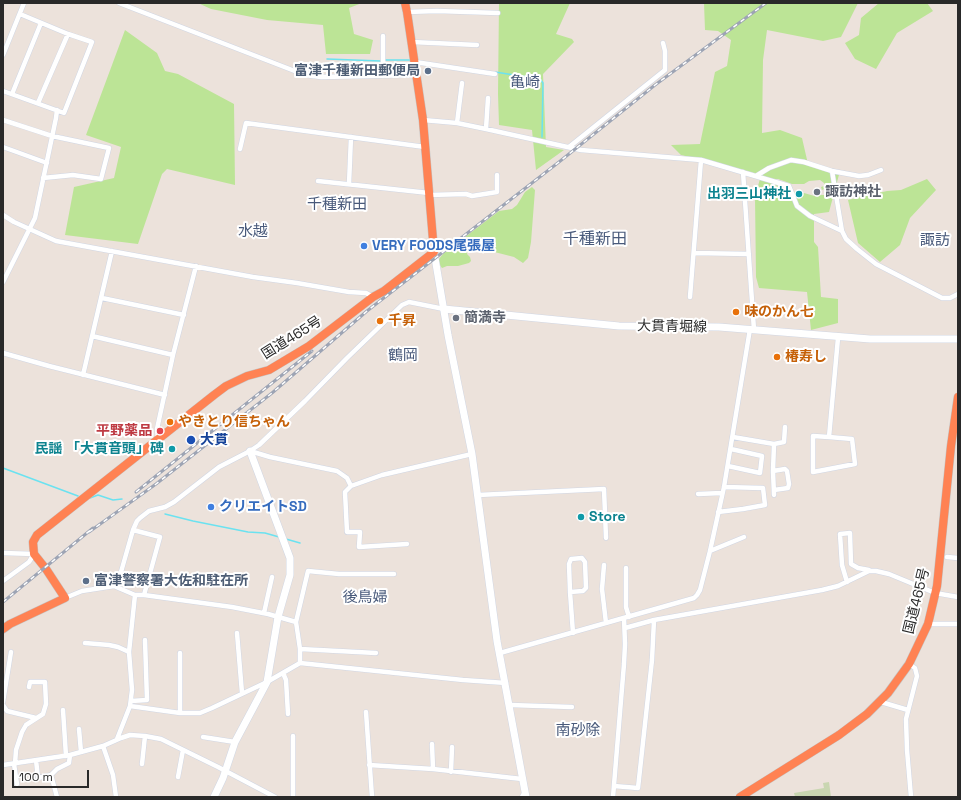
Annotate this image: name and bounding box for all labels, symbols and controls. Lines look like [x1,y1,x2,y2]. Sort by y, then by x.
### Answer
place label: 富津千種新田郵便局 [294,63,420,79]
marker: 富津千種新田郵便局 [423,66,433,76]
district label: 亀崎 [510,74,540,92]
place label: 諏訪神社 [825,184,881,200]
place label: 出羽三山神社 [707,186,791,202]
marker: 諏訪神社 [812,187,822,197]
marker: 出羽三山神社 [794,189,804,199]
district label: 千種新田 [307,196,367,214]
district label: 水越 [238,223,268,241]
district label: 千種新田 [563,230,627,250]
district label: 諏訪 [920,232,950,250]
place label: VERY FOODS尾張屋 [372,238,495,254]
marker: VERY FOODS尾張屋 [359,241,369,251]
place label: 味のかん七 [744,304,814,320]
marker: 味のかん七 [731,307,741,317]
place label: 簡満寺 [464,310,506,326]
street label: 国道465号 [259,313,325,363]
place label: 千昇 [388,313,416,329]
marker: 簡満寺 [451,313,461,323]
marker: 千昇 [375,316,385,326]
street label: 大貫青堀線 [637,318,707,336]
district label: 鶴岡 [388,347,418,365]
place label: 椿寿し [785,349,827,365]
marker: 椿寿し [772,352,782,362]
place label: やきとり信ちゃん [178,414,290,430]
marker: やきとり信ちゃん [165,417,175,427]
place label: 平野薬品 [96,423,152,439]
marker: 平野薬品 [155,426,165,436]
place label: 大貫 [200,432,228,448]
marker: 大貫 [185,434,197,446]
place label: 民謡 「大貫音頭」碑 [34,441,164,457]
marker: 民謡 「大貫音頭」碑 [167,444,177,454]
place label: クリエイトSD [219,499,307,515]
marker: クリエイトSD [206,502,216,512]
place label: Store [589,509,626,525]
marker: Store [576,512,586,522]
street label: 国道465号 [901,566,933,636]
place label: 富津警察署大佐和駐在所 [94,573,248,589]
marker: 富津警察署大佐和駐在所 [81,576,91,586]
district label: 後鳥婦 [343,589,387,607]
district label: 南砂除 [556,722,600,740]
scale bar [14,762,91,788]
text: 100 m [19,769,53,785]

